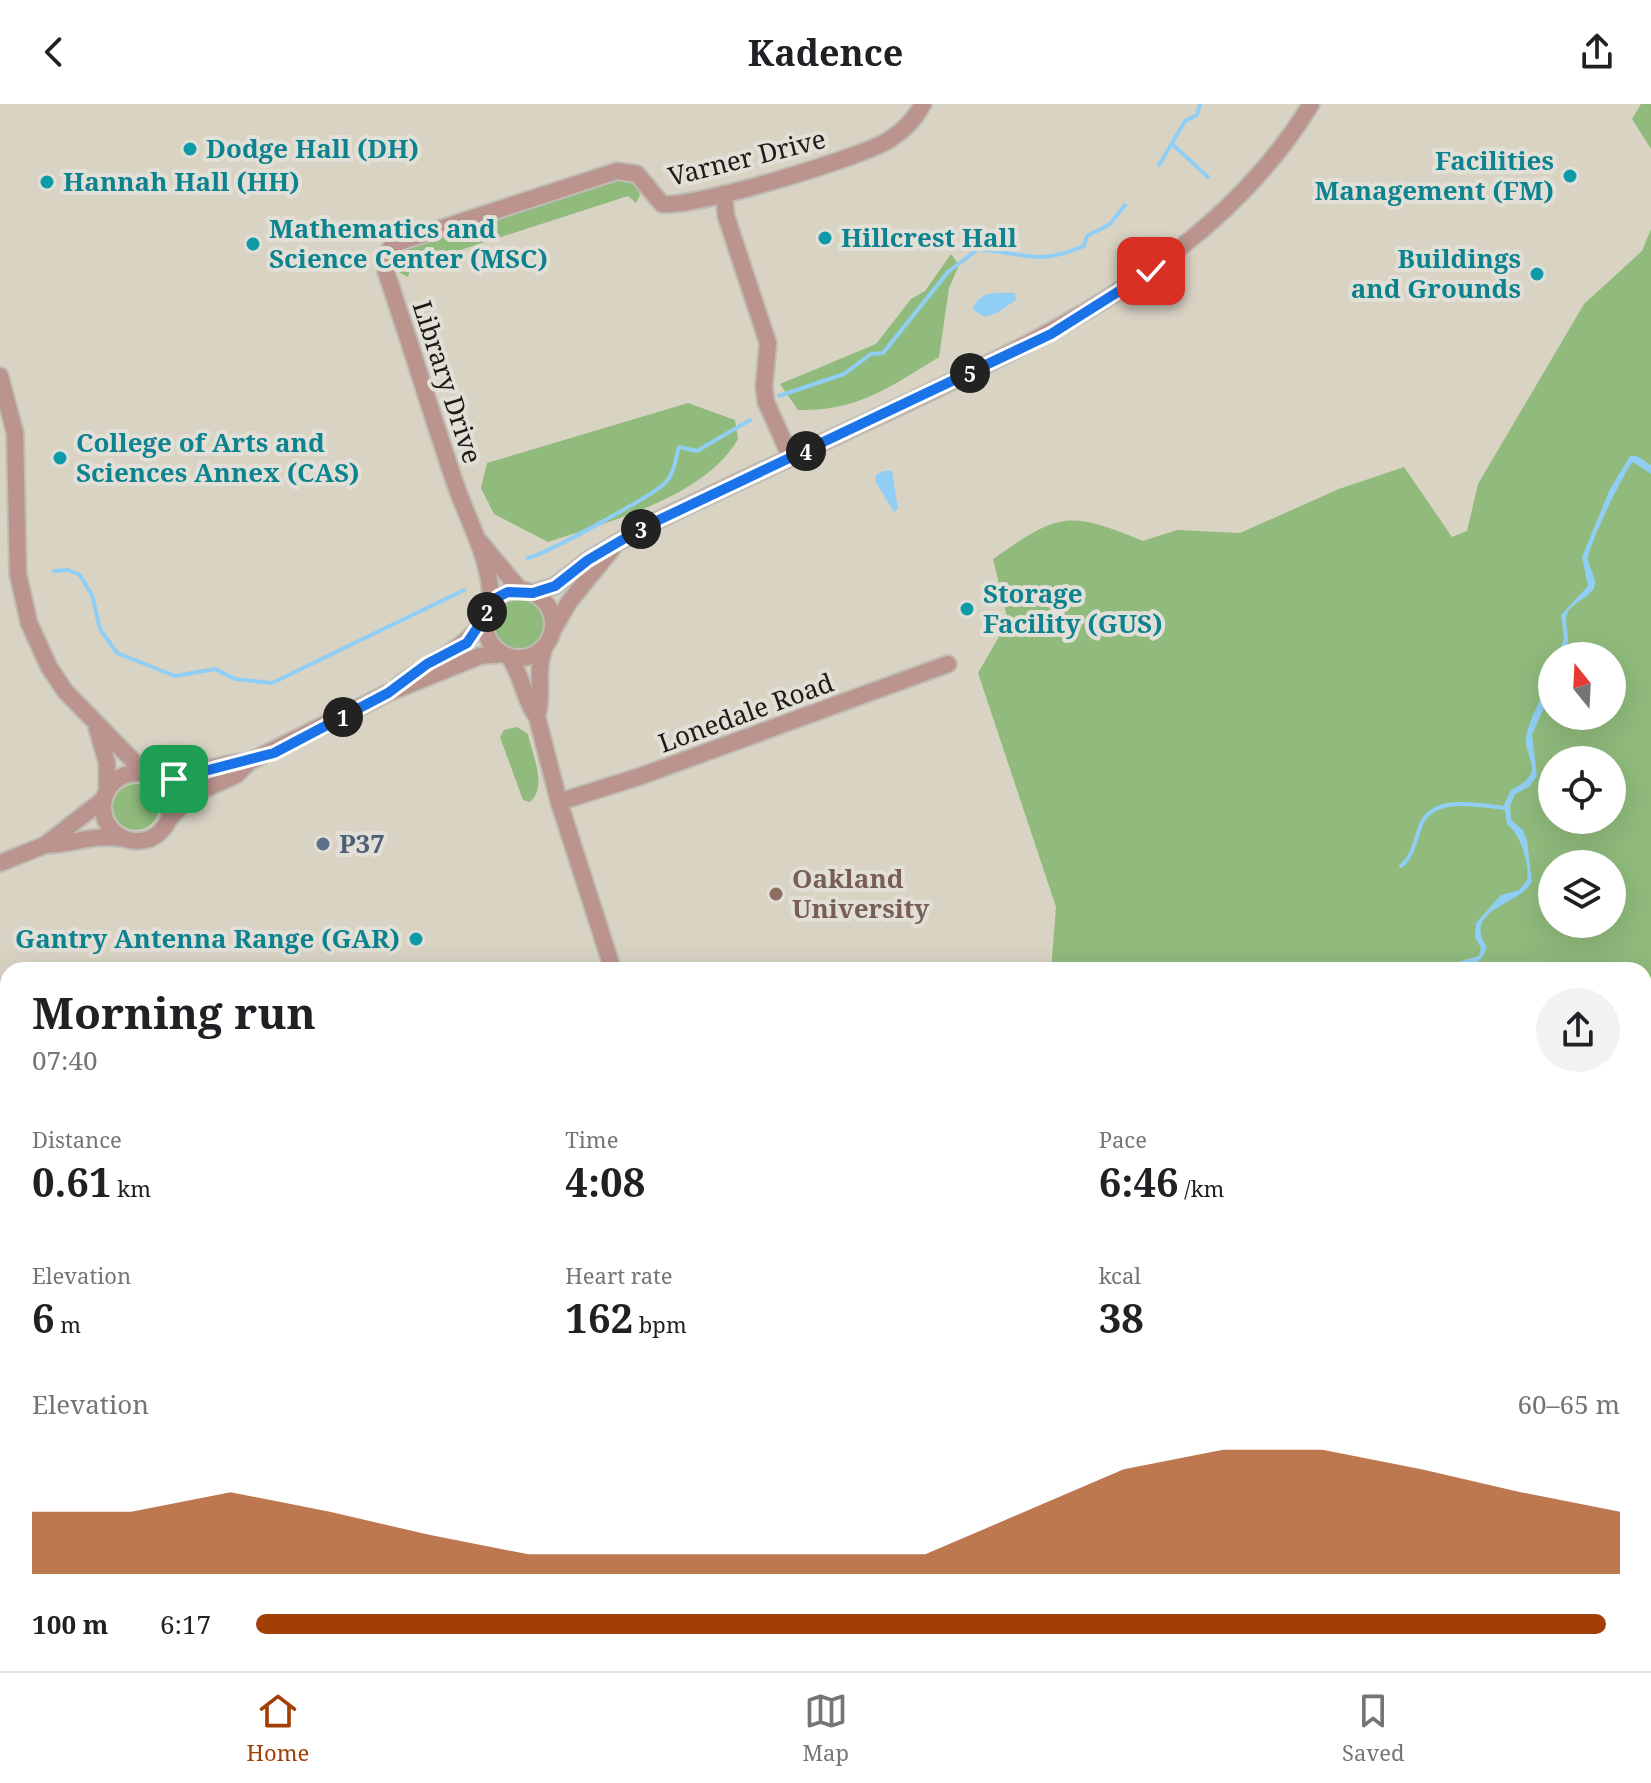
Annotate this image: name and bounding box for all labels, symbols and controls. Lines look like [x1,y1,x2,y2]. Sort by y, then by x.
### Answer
text: Kadence [748,28,903,77]
icon: back [32,30,76,74]
icon: share [1575,30,1619,74]
street label: Varner Drive [664,120,829,194]
place label: Dodge Hall (DH) [206,130,419,166]
marker: Dodge Hall (DH) [181,140,199,158]
place label: Facilities Management (FM) [1314,142,1554,208]
place label: Hannah Hall (HH) [63,163,300,199]
marker: Facilities Management (FM) [1561,167,1579,185]
marker: Hannah Hall (HH) [38,173,56,191]
place label: Mathematics and Science Center (MSC) [269,210,548,276]
place label: Hillcrest Hall [841,219,1017,255]
marker: Hillcrest Hall [816,229,834,247]
marker: Mathematics and Science Center (MSC) [244,235,262,253]
pin [1117,237,1185,305]
place label: Buildings and Grounds [1351,240,1521,306]
icon: check [1129,249,1173,293]
marker: Buildings and Grounds [1528,265,1546,283]
street label: Library Drive [405,296,491,468]
pin: 5 [950,353,990,393]
text: 5 [964,358,976,388]
place label: College of Arts and Sciences Annex (CAS) [76,424,360,490]
pin: 4 [786,431,826,471]
text: 4 [800,436,812,466]
marker: College of Arts and Sciences Annex (CAS) [51,449,69,467]
pin: 3 [621,509,661,549]
text: 3 [635,514,647,544]
place label: Storage Facility (GUS) [983,575,1163,641]
pin: 2 [467,592,507,632]
text: 2 [481,597,493,627]
marker: Storage Facility (GUS) [958,600,976,618]
north arrow [1538,642,1626,730]
map controls [1538,642,1626,938]
street label: Lonedale Road [653,664,838,760]
pin: 1 [323,697,363,737]
text: 1 [337,702,349,732]
pin [140,745,208,813]
button: locate [1538,746,1626,834]
icon: arrive [152,757,196,801]
place label: P37 [339,825,385,861]
marker: P37 [314,835,332,853]
button: layers [1538,850,1626,938]
place label: Oakland University [792,860,930,926]
marker: Oakland University [767,885,785,903]
place label: Gantry Antenna Range (GAR) [15,920,400,956]
marker: Gantry Antenna Range (GAR) [407,930,425,948]
text: Morning run [32,982,316,1042]
button: share [1536,988,1620,1072]
text: 07:40 [32,1042,98,1078]
text: Distance [32,1124,122,1154]
text: Time [565,1124,618,1154]
text: Pace [1099,1124,1147,1154]
text: 0.61 [32,1154,112,1209]
text: 4:08 [565,1154,645,1209]
text: 6:46 [1099,1154,1179,1209]
text: km [112,1173,151,1203]
text: /km [1179,1173,1224,1203]
text: Elevation [32,1260,131,1290]
text: Heart rate [565,1260,673,1290]
text: kcal [1099,1260,1141,1290]
text: 6 [32,1290,55,1345]
text: 162 [565,1290,633,1345]
text: 38 [1099,1290,1144,1345]
text: m [55,1309,81,1339]
text: bpm [633,1309,687,1339]
text: Elevation [32,1386,149,1422]
text: 60–65 m [1518,1386,1620,1422]
text: 100 m [32,1606,108,1642]
text: 6:17 [160,1606,211,1642]
tab: Home [247,1689,309,1767]
tab: Map [802,1689,849,1767]
tab: Saved [1342,1689,1404,1767]

